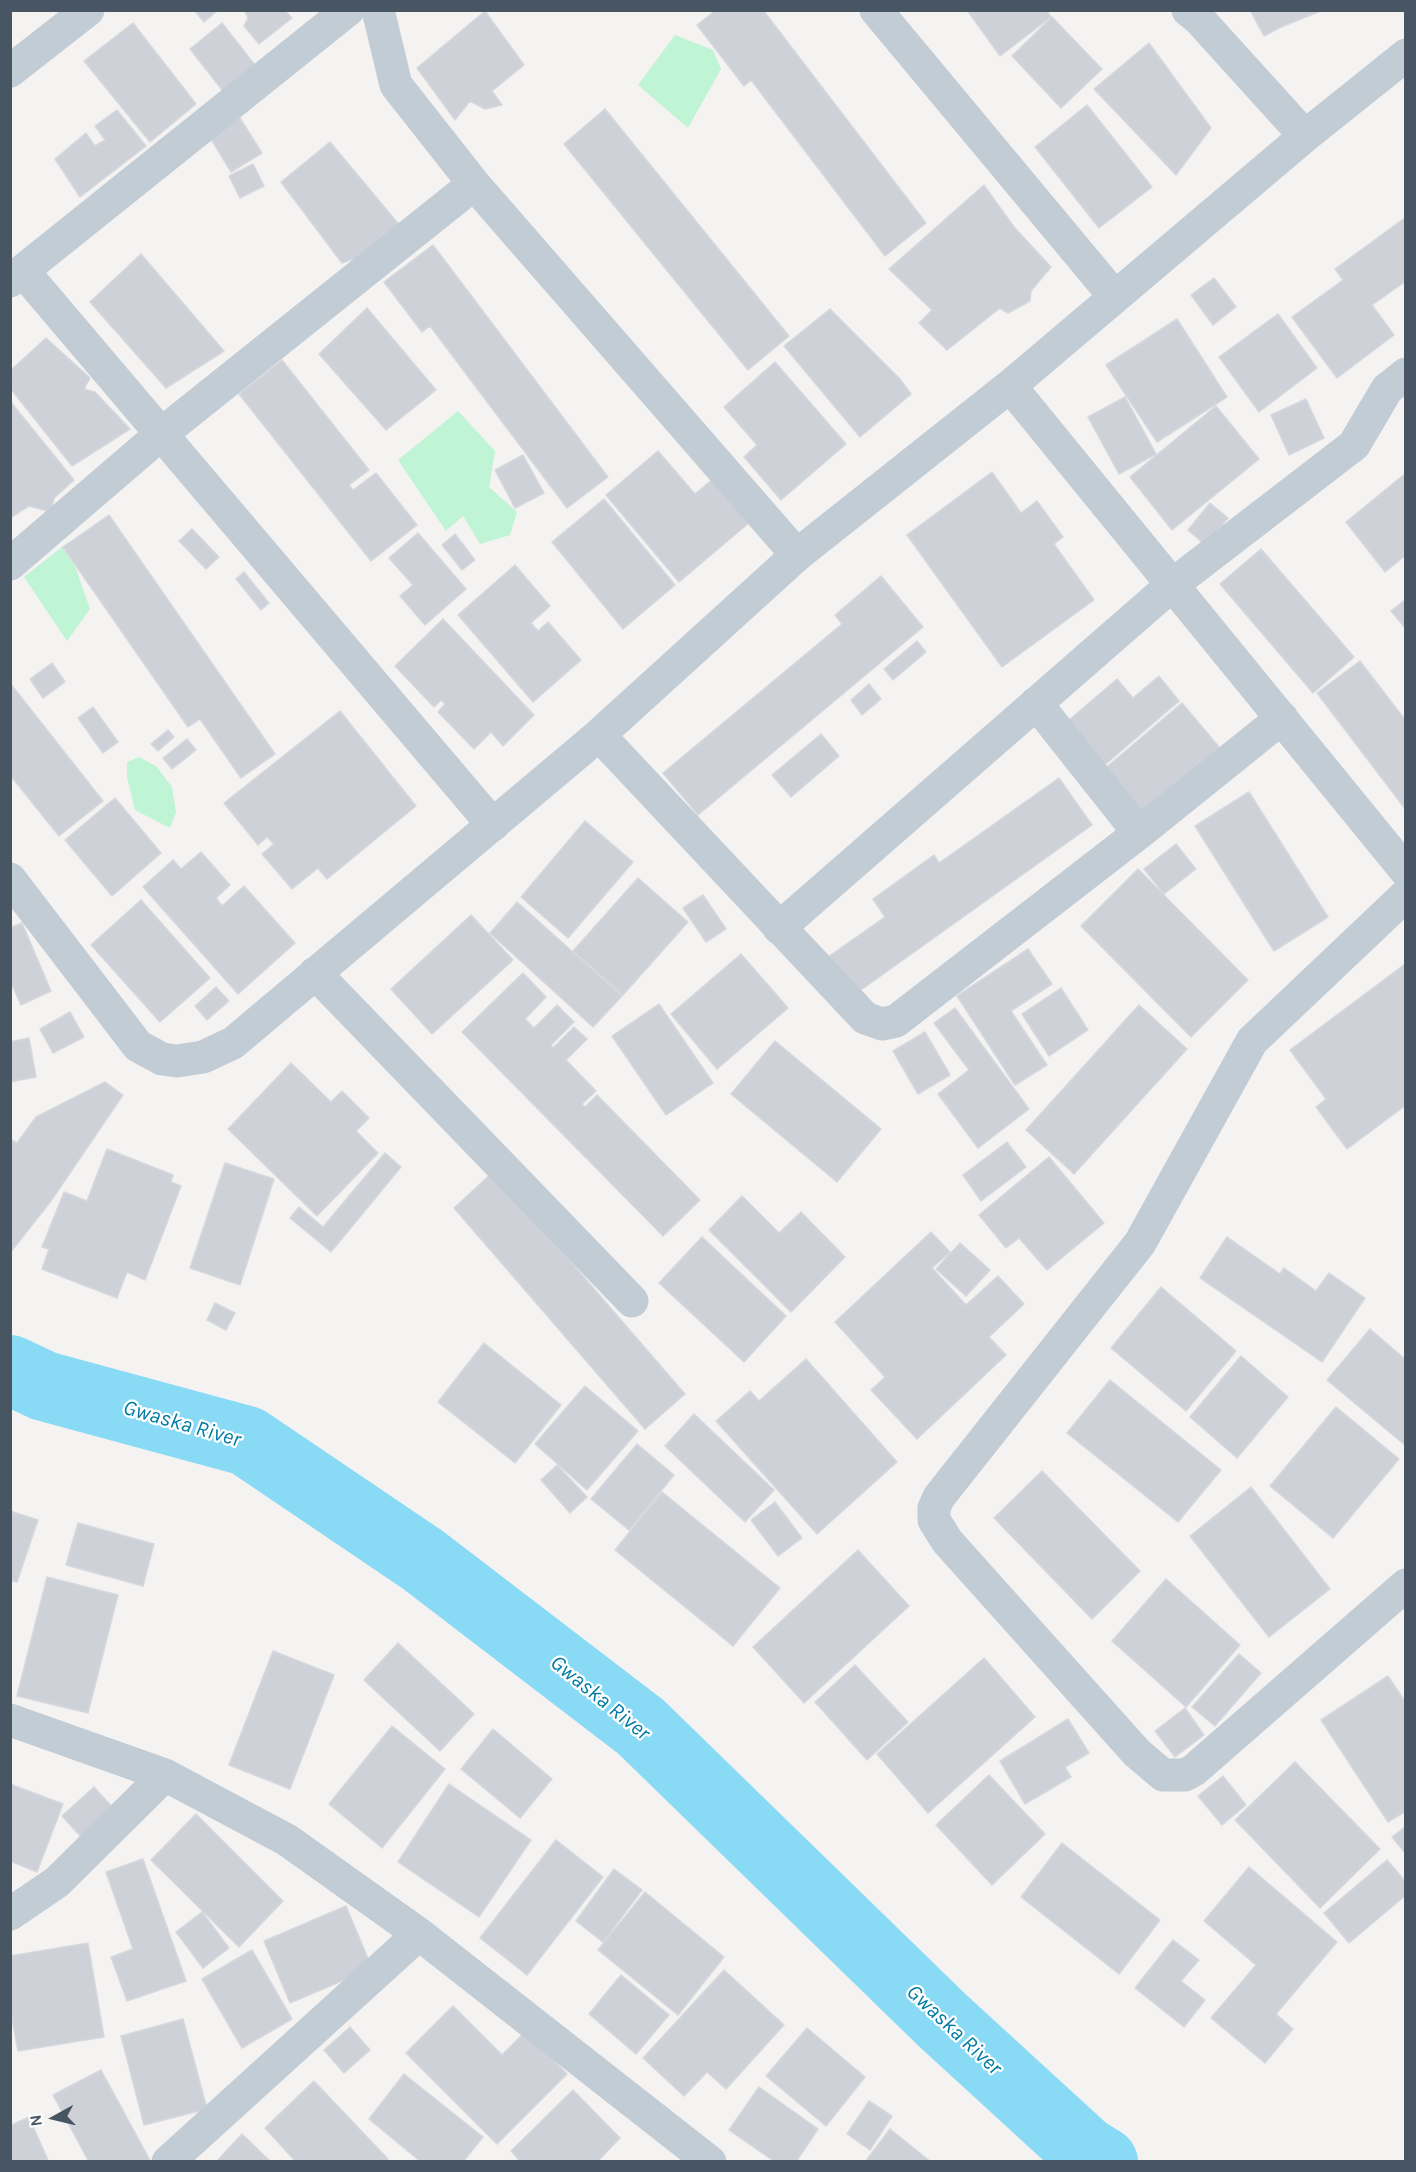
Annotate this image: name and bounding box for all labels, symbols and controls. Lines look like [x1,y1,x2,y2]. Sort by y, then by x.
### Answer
water label: Gwaska River [120,1395,244,1453]
water label: Gwaska River [545,1650,655,1746]
water label: Gwaska River [901,1979,1007,2081]
north arrow [24,2088,84,2148]
text: N [25,2114,46,2128]

